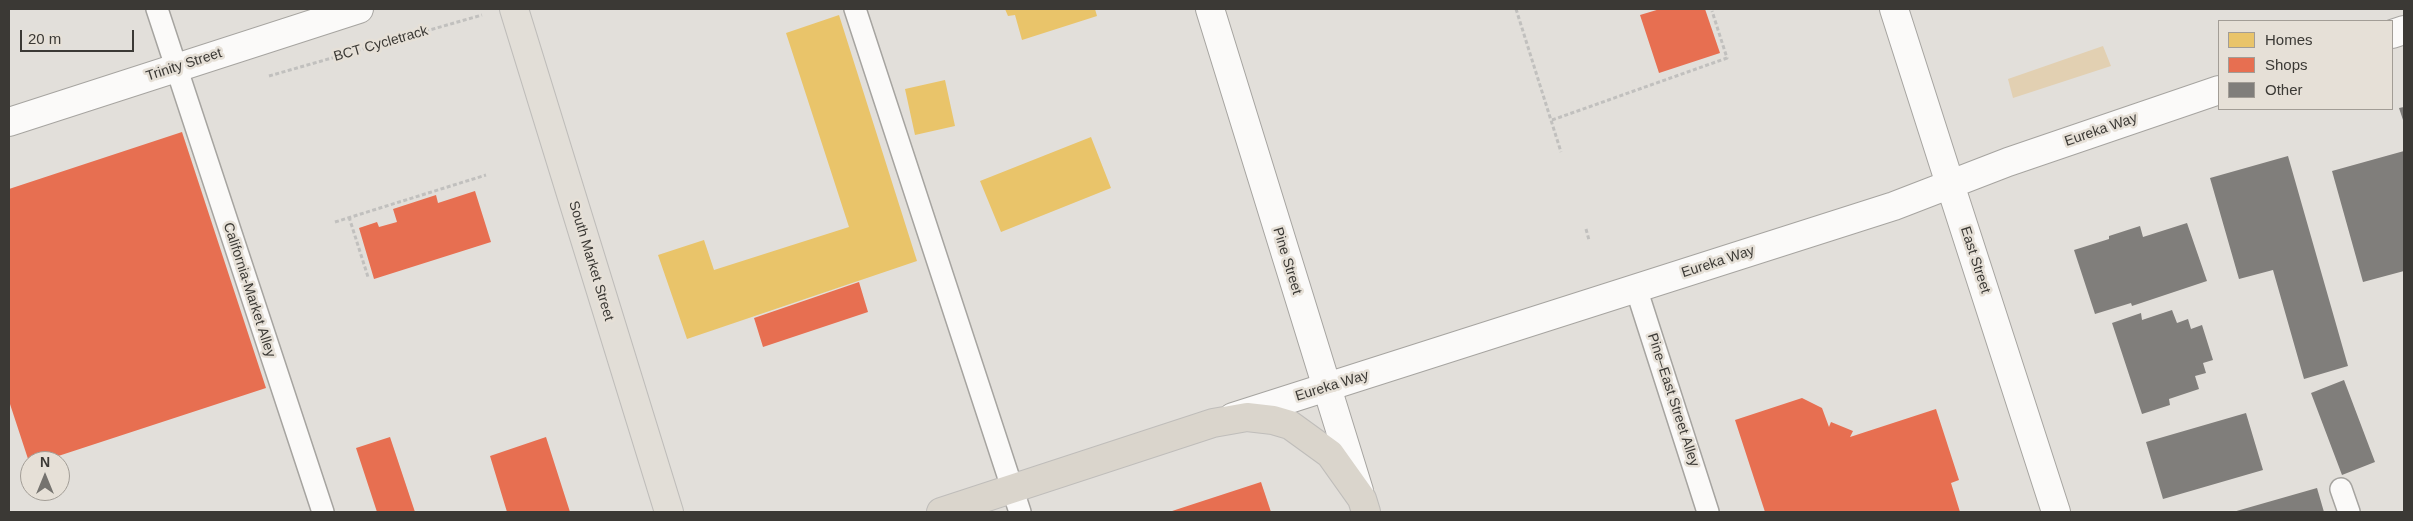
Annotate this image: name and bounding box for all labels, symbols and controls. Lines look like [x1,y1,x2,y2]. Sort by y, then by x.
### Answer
scale bar [22,20,136,52]
legend [2218,20,2393,110]
street label: BCT Cycletrack [332,23,430,65]
text: 20 m [28,30,61,47]
text: Homes [2265,31,2313,48]
street label: Trinity Street [144,45,224,85]
text: Shops [2265,56,2308,73]
text: Other [2265,81,2303,98]
street label: Eureka Way [2062,110,2140,150]
street label: South Market Street [565,199,617,323]
street label: California-Market Alley [219,220,279,360]
street label: East Street [1956,224,1994,296]
street label: Pine Street [1269,225,1305,297]
street label: Eureka Way [1679,242,1757,282]
street label: Pine–East Street Alley [1643,331,1703,469]
street label: Eureka Way [1293,367,1371,405]
north arrow [20,451,70,501]
text: N [40,454,50,470]

